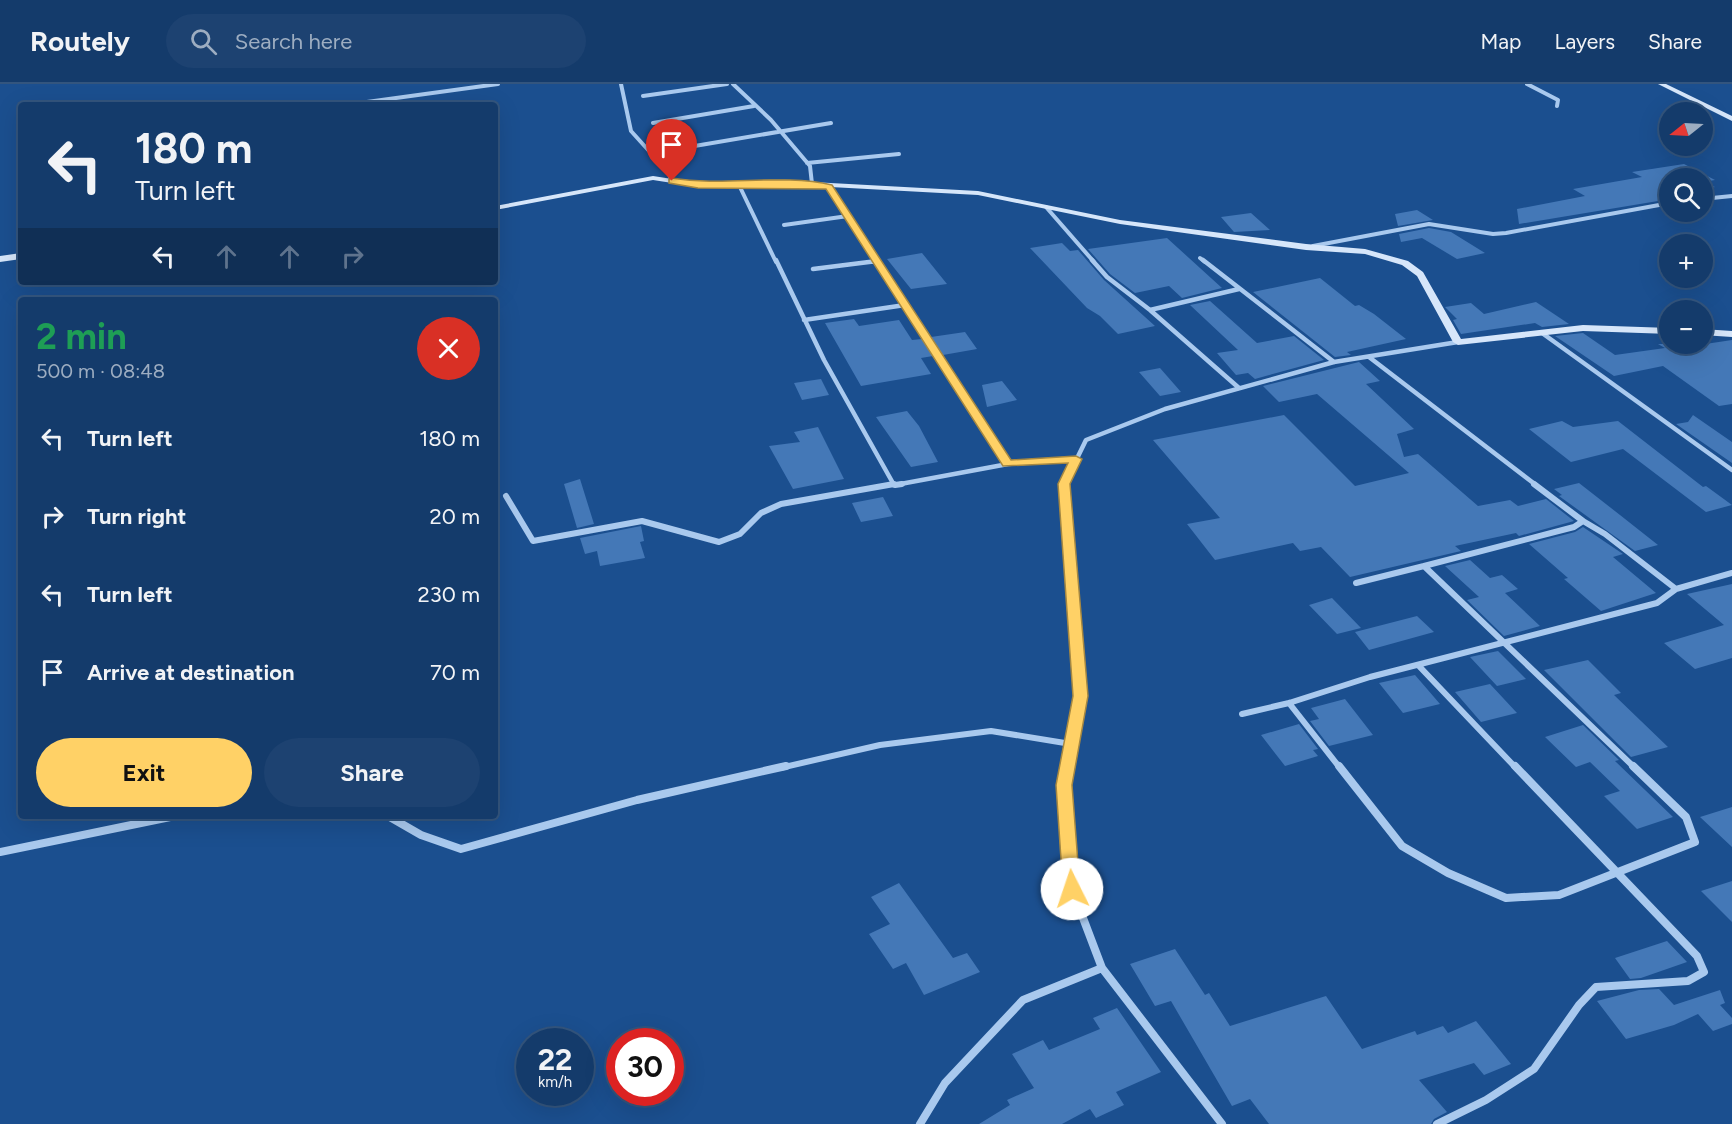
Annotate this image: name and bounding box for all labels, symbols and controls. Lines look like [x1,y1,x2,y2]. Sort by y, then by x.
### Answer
search box [166,14,586,68]
text: Routely [30,24,130,58]
icon: search [187,25,220,58]
text: Search here [235,28,352,55]
text: Map [1481,29,1521,54]
text: Layers [1554,29,1615,54]
text: Share [1648,29,1702,54]
north arrow [1659,102,1713,156]
map controls [1659,102,1713,354]
pin [646,119,697,181]
text: 180 m [135,123,252,174]
icon: left [36,126,114,204]
icon: arrive [655,128,688,161]
button: search [1659,168,1713,222]
text: Turn left [135,174,235,207]
button: + [1659,234,1713,288]
icon: left [147,240,180,273]
icon: ahead [210,240,243,273]
icon: ahead [273,240,306,273]
icon: right [336,240,369,273]
button: − [1659,300,1713,354]
text: 2 min [36,315,127,358]
button: close [417,317,480,380]
text: 500 m · 08:48 [36,359,165,383]
icon: left [36,422,69,455]
text: Turn left [87,425,173,452]
text: 180 m [419,425,480,452]
icon: right [36,500,69,533]
text: Turn right [87,503,186,530]
text: 20 m [429,503,480,530]
icon: left [36,578,69,611]
text: Turn left [87,581,173,608]
text: 230 m [417,581,480,608]
icon: arrive [36,656,69,689]
text: Arrive at destination [87,659,295,686]
text: 70 m [430,659,480,686]
button: Exit [36,738,252,807]
button: Share [264,738,480,807]
position arrow [1040,857,1104,921]
speed limit sign: 30 [606,1028,684,1106]
text: 22 [538,1041,572,1078]
text: km/h [538,1073,572,1091]

